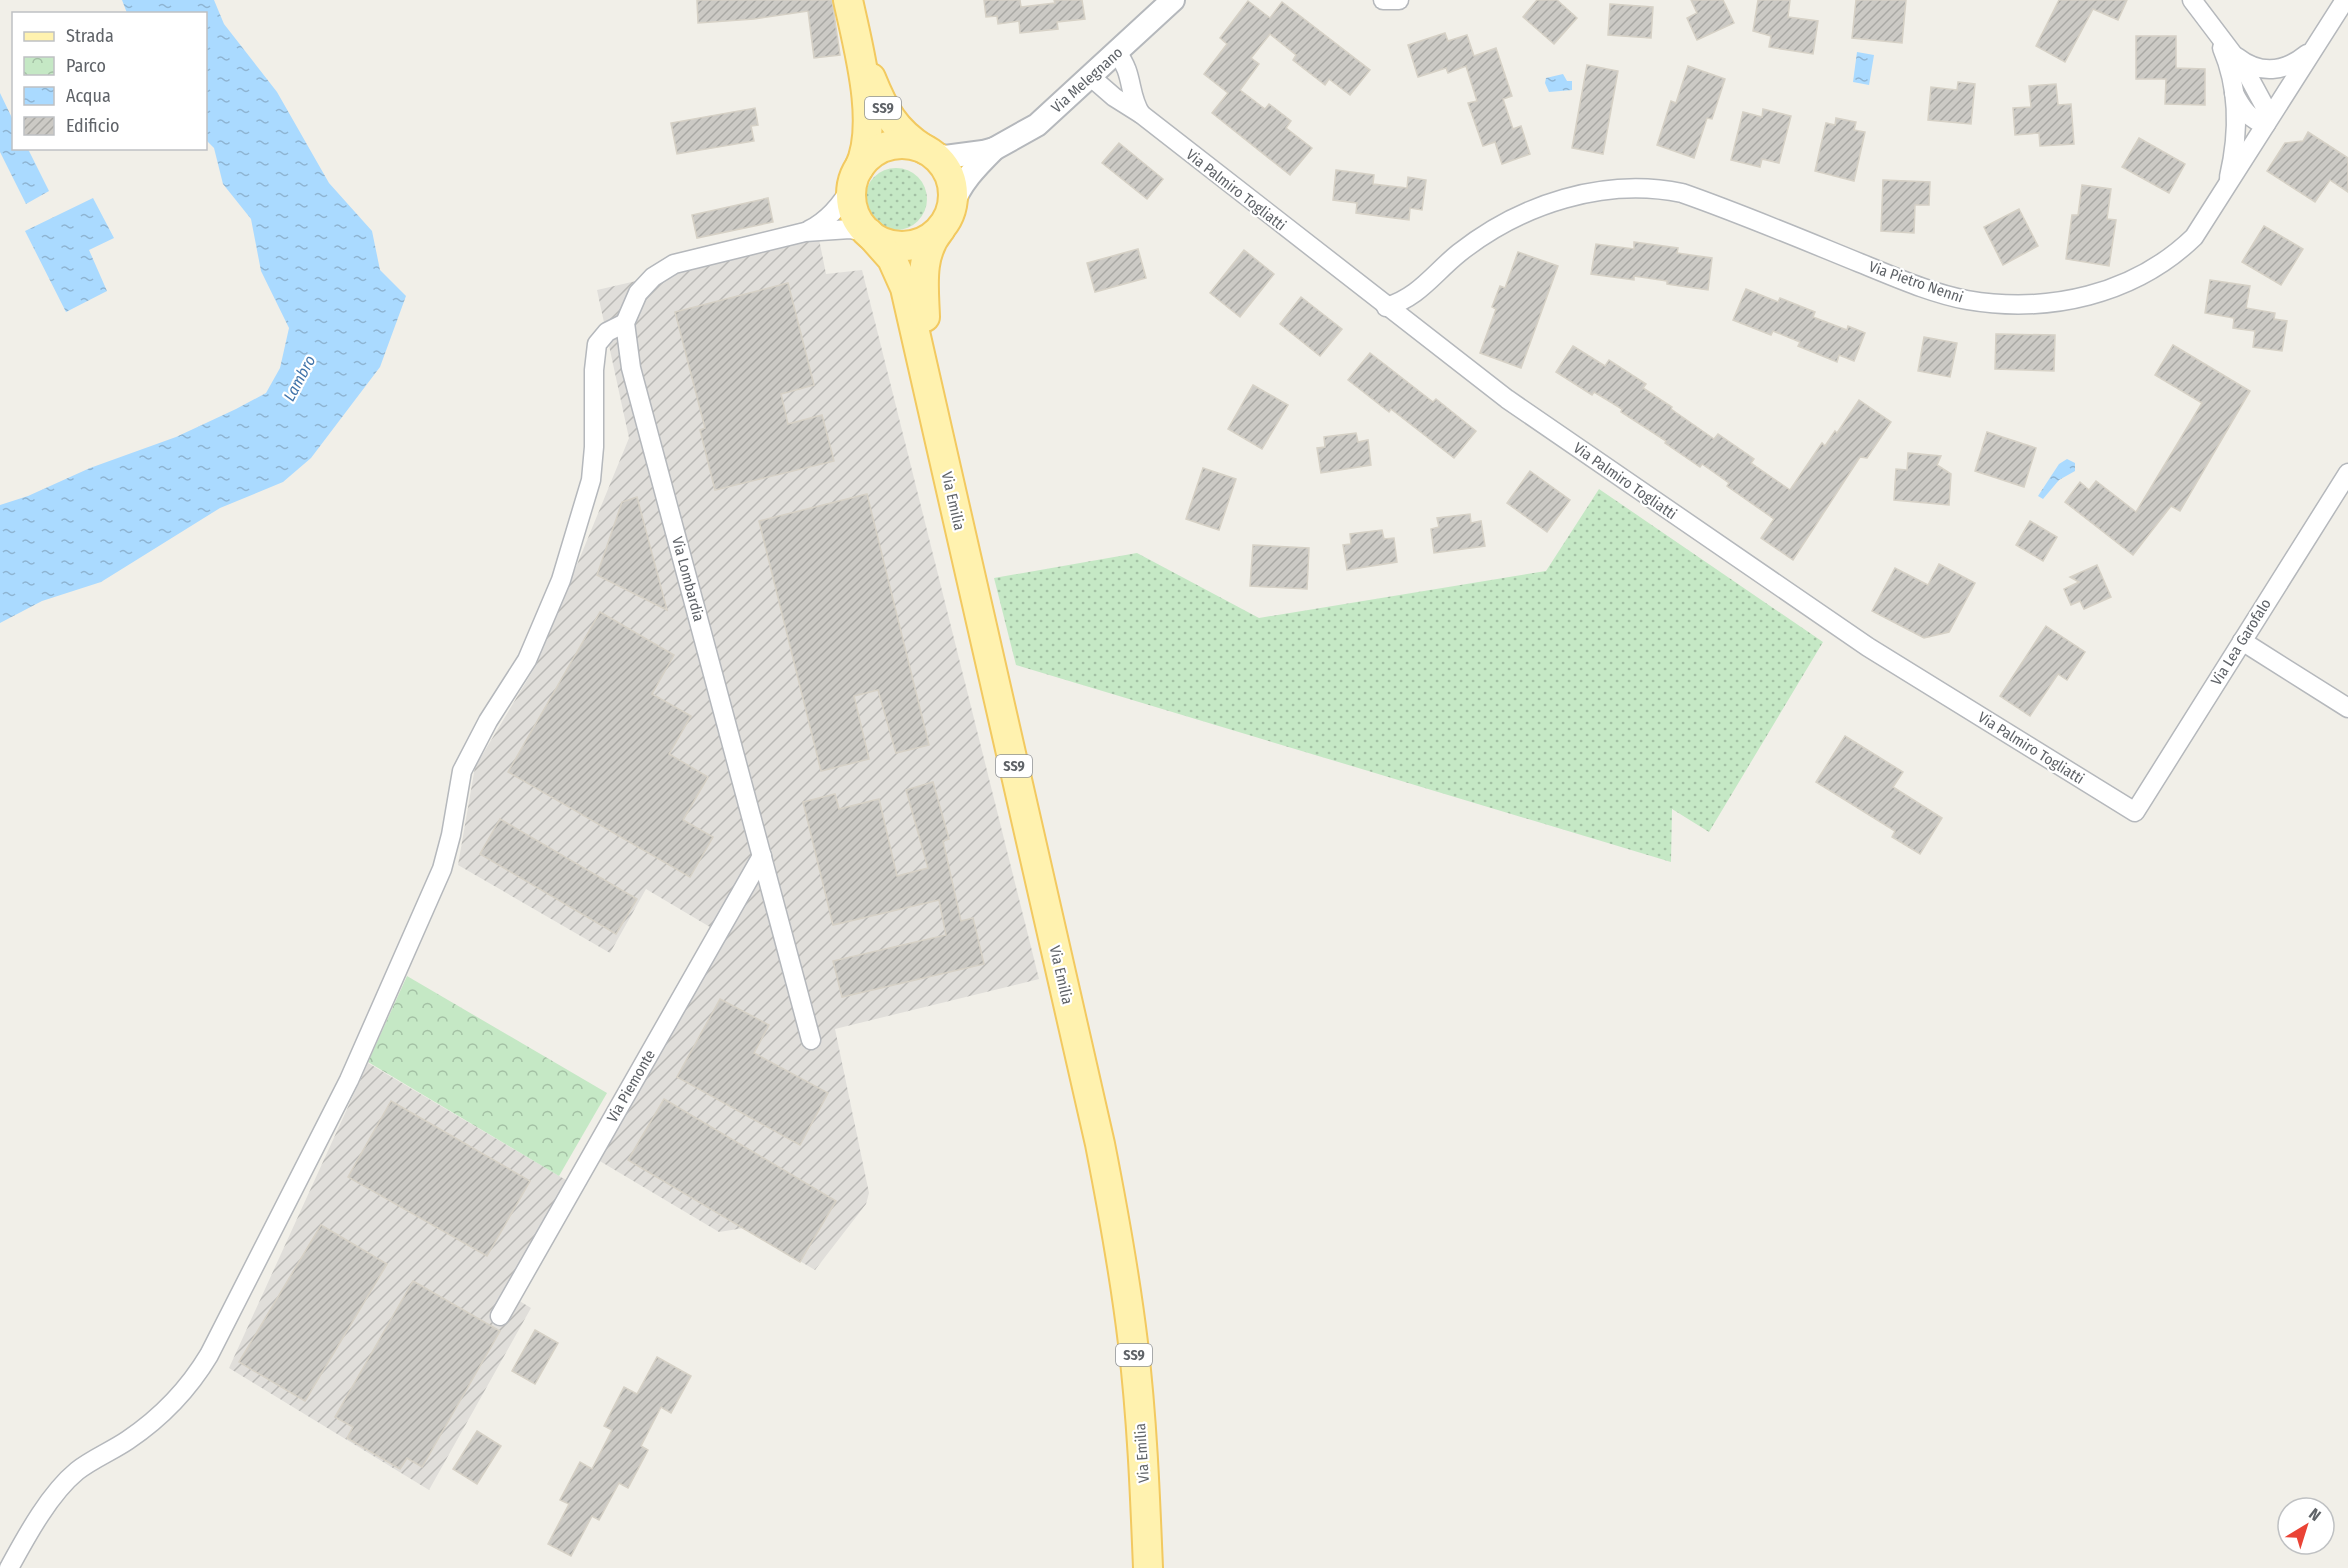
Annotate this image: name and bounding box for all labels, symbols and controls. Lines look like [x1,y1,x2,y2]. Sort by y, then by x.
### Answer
legend [12,12,207,150]
text: Strada [66,25,114,47]
street label: Via Melegnano [1048,43,1126,117]
text: Parco [66,55,106,77]
text: Acqua [66,85,111,107]
road number: SS9 [865,97,901,119]
text: Edificio [66,115,119,137]
street label: Via Palmiro Togliatti [1182,145,1290,235]
street label: Via Pietro Nenni [1866,257,1966,307]
water label: Lambro [280,352,319,404]
street label: Via Palmiro Togliatti [1570,439,1680,523]
street label: Via Emilia [938,470,968,532]
street label: Via Lombardia [668,535,708,623]
street label: Via Lea Garofalo [2207,595,2275,689]
street label: Via Palmiro Togliatti [1975,708,2087,788]
road number: SS9 [996,755,1032,777]
street label: Via Emilia [1046,944,1076,1006]
street label: Via Piemonte [603,1047,659,1125]
road number: SS9 [1116,1344,1152,1366]
street label: Via Emilia [1131,1423,1153,1483]
north arrow [2276,1496,2336,1556]
text: N [2305,1504,2325,1525]

